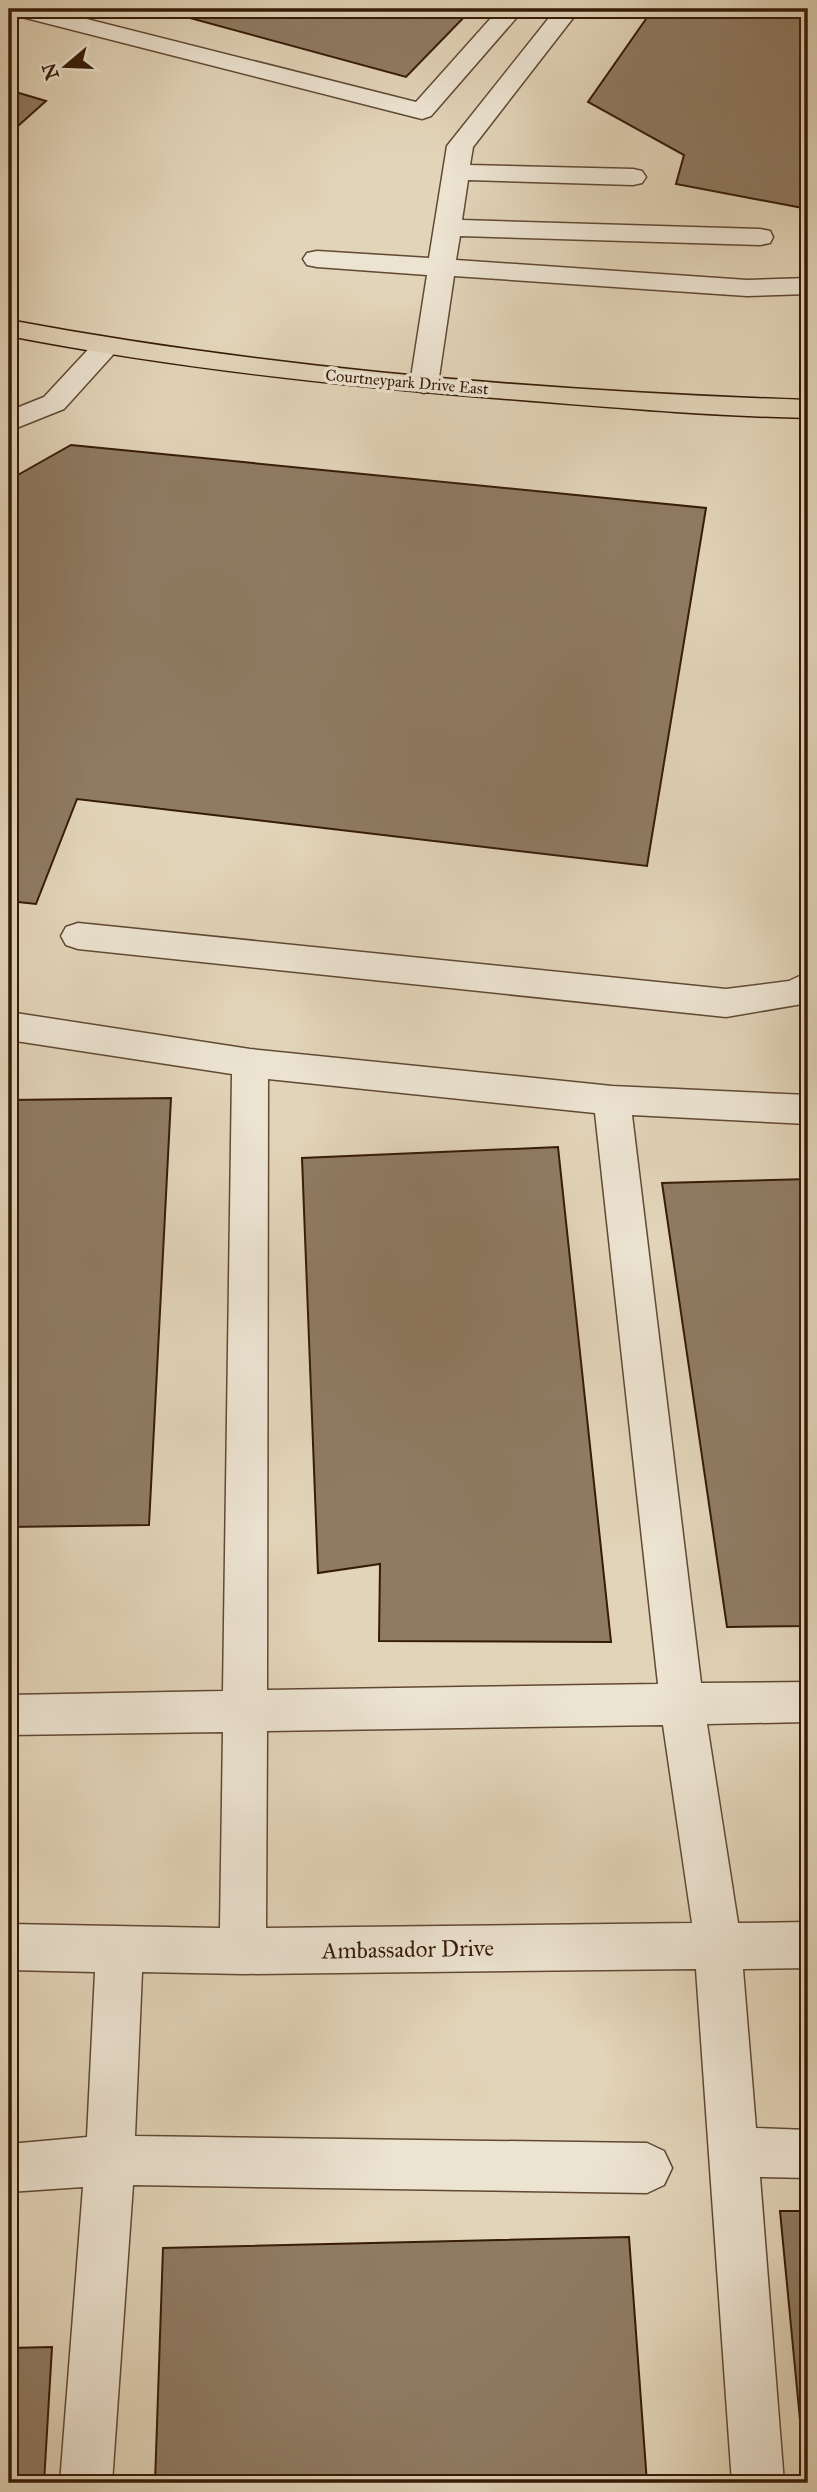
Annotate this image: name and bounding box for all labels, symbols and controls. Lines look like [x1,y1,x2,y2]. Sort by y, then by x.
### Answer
north arrow [32,32,102,102]
text: N [37,60,64,83]
street label: Courtneypark Drive East [325,365,490,399]
street label: Ambassador Drive [321,1934,494,1965]

